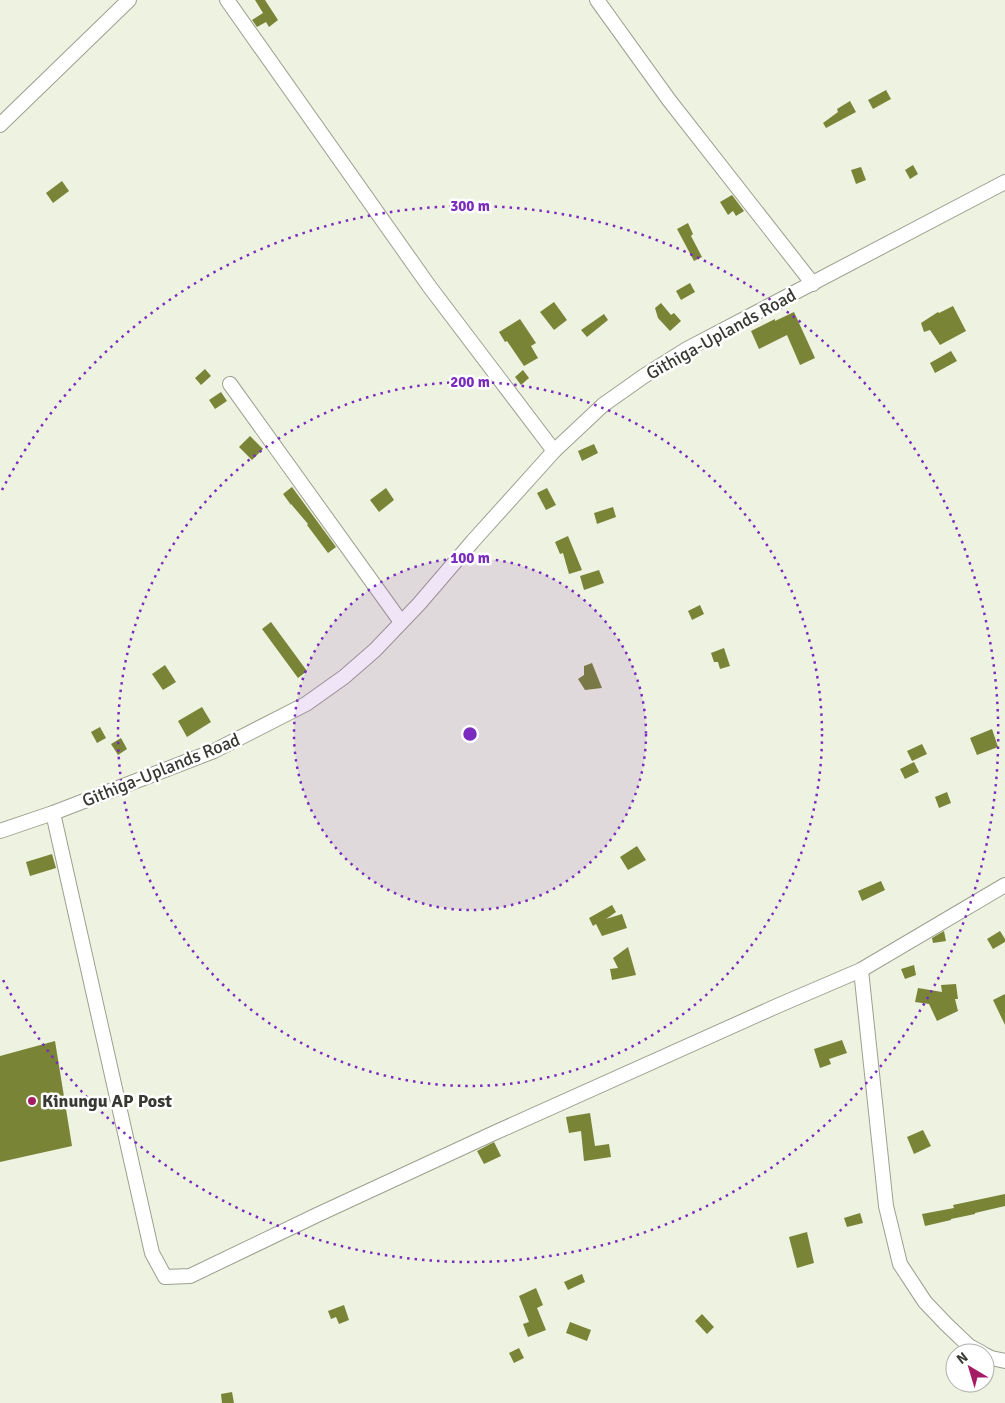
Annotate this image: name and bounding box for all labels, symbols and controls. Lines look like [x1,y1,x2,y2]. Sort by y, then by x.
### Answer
text: 300 m [450,197,490,215]
street label: Githiga-Uplands Road [642,284,800,384]
text: 200 m [450,373,490,391]
text: 100 m [450,549,490,567]
centre of rings [461,725,479,743]
street label: Githiga-Uplands Road [79,728,243,812]
place label: Kinungu AP Post [42,1090,172,1112]
marker: Kinungu AP Post [26,1095,38,1107]
north arrow [945,1343,995,1393]
text: N [953,1348,971,1368]

